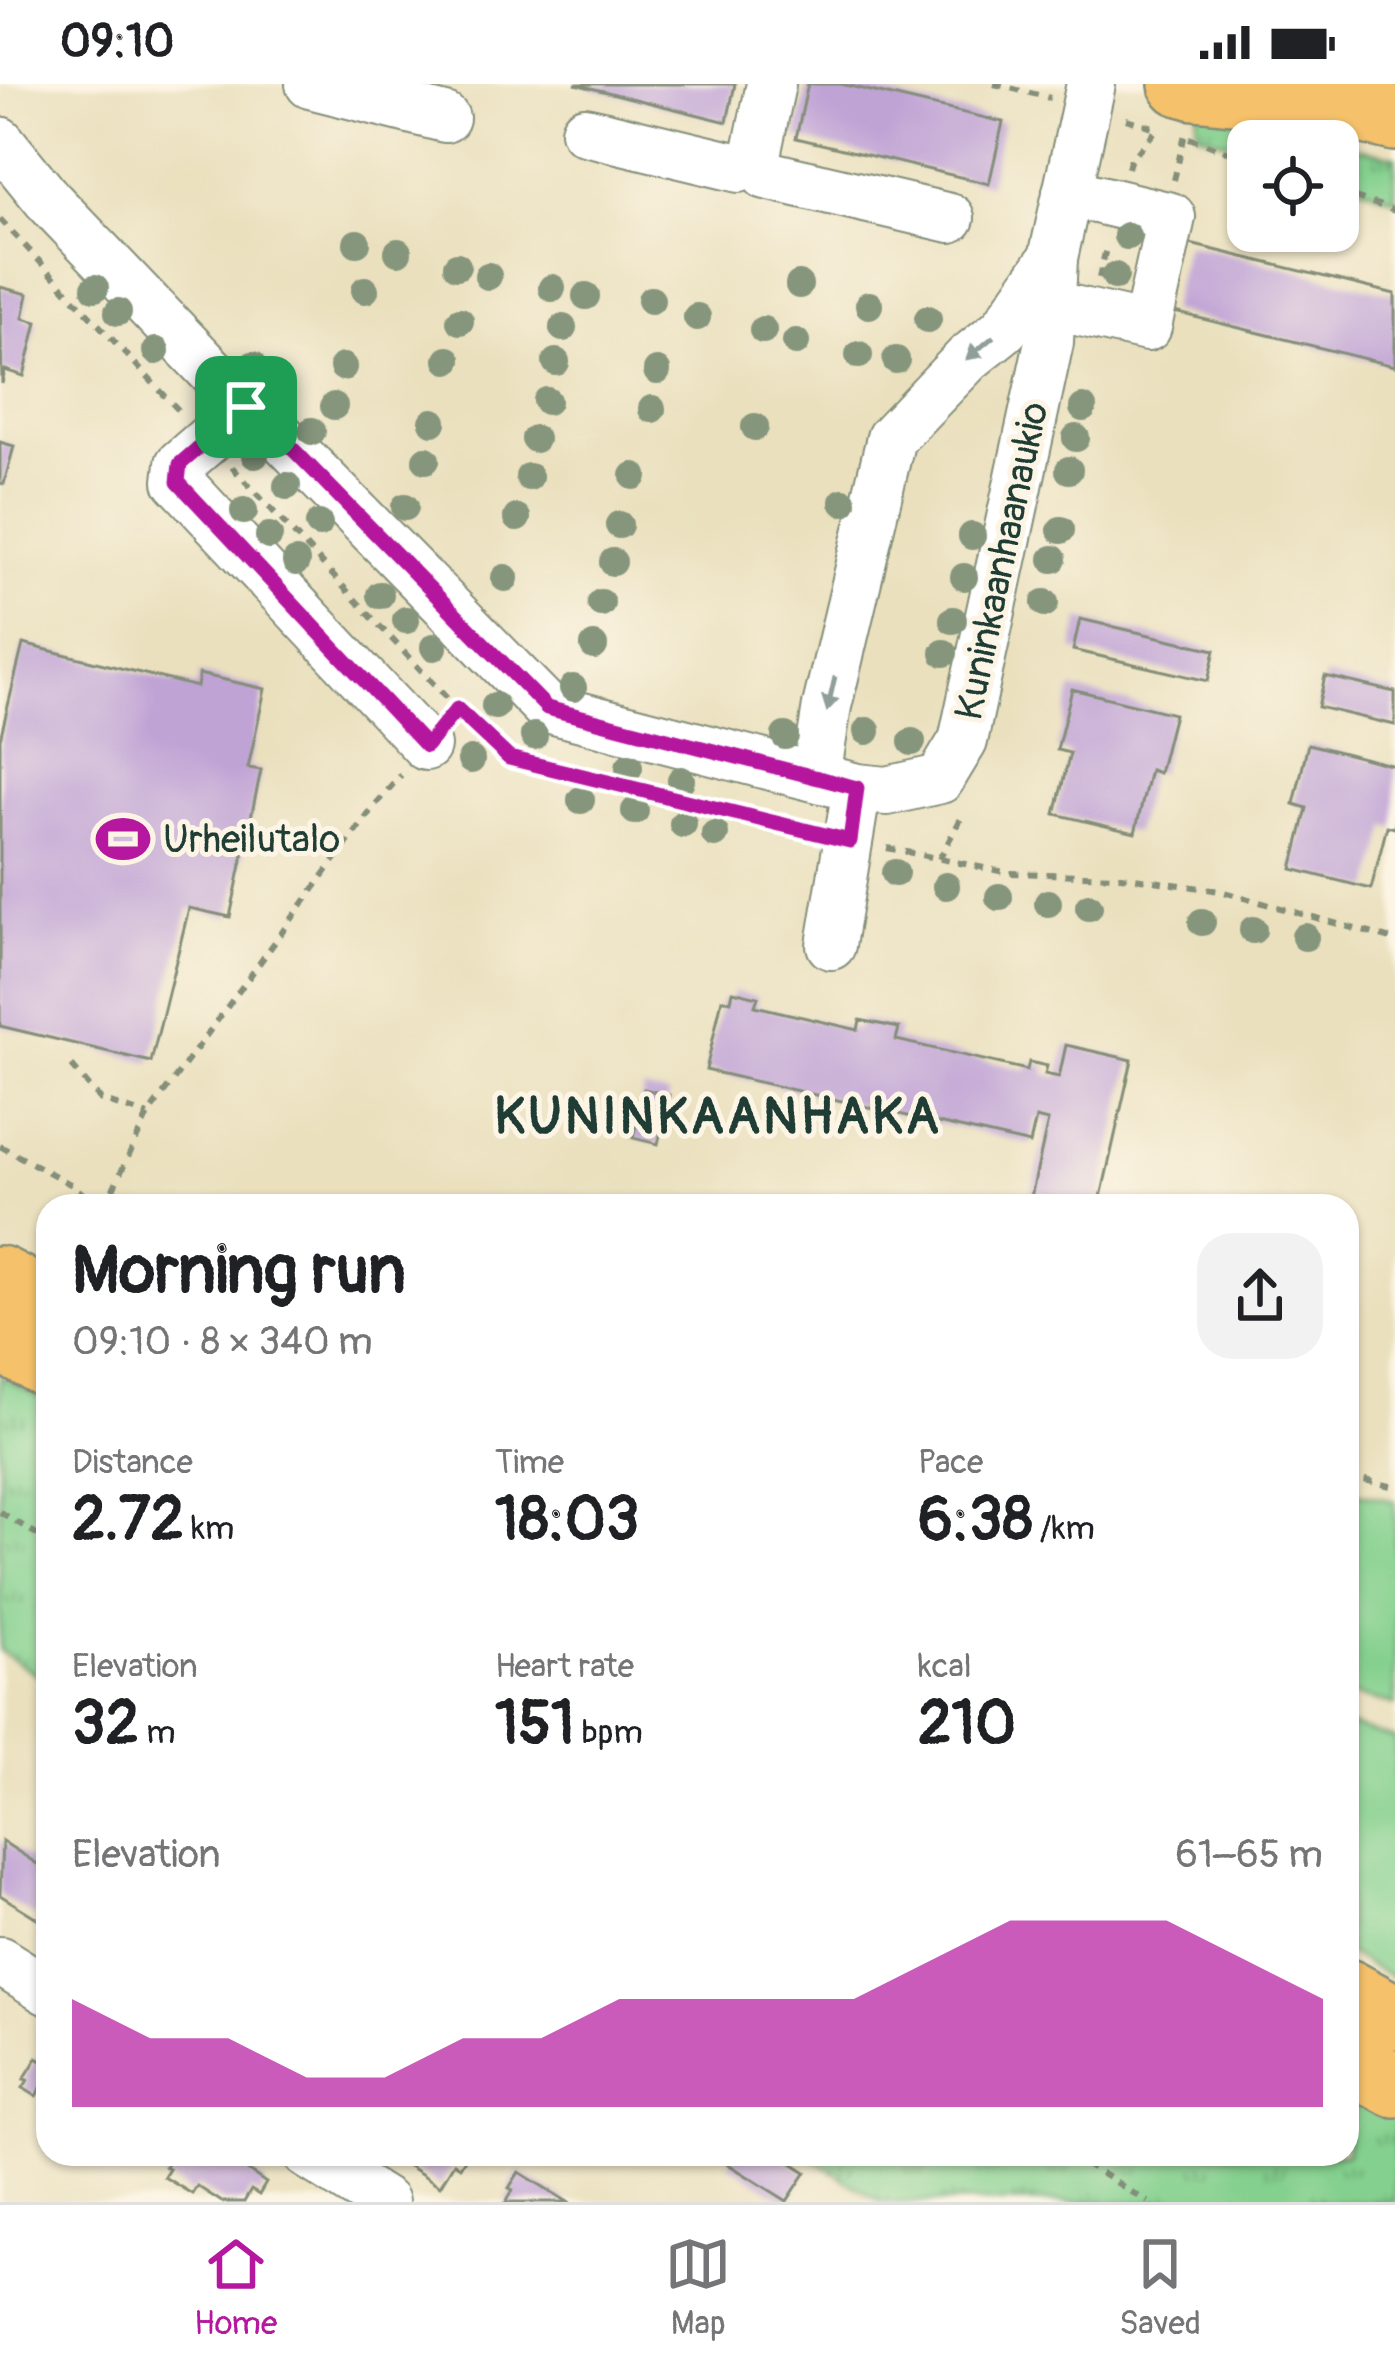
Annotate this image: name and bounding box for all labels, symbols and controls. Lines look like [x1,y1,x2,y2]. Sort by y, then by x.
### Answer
text: 09:10 [60,14,174,70]
map controls [1227,120,1359,252]
button: locate [1227,120,1359,252]
one-way arrow [965,335,995,361]
pin [195,356,297,458]
icon: arrive [213,374,279,440]
street label: Kuninkaanhaanaukio [944,398,1060,724]
one-way arrow [820,676,839,714]
sports icon: Urheilutalo [94,810,152,868]
place label: Urheilutalo [163,815,340,864]
district label: KUNINKAANHAKA [494,1085,942,1149]
text: Morning run [72,1230,406,1313]
button: share [1197,1233,1323,1359]
text: 09:10 · 8 × 340 m [72,1317,373,1366]
text: Distance [72,1442,193,1483]
text: Time [495,1442,564,1483]
text: Pace [918,1442,983,1483]
text: 2.72 [72,1483,184,1558]
text: 18:03 [495,1483,639,1558]
text: 6:38 [918,1483,1033,1558]
text: km [184,1508,234,1549]
text: /km [1033,1508,1095,1549]
text: Elevation [72,1646,198,1687]
text: Heart rate [495,1646,634,1687]
text: kcal [918,1646,972,1687]
text: 32 [72,1687,139,1762]
text: 151 [495,1687,574,1762]
text: 210 [918,1687,1016,1762]
text: m [139,1712,176,1753]
text: bpm [574,1712,643,1753]
text: Elevation [72,1830,221,1879]
text: 61–65 m [1175,1830,1323,1879]
tab: Home [194,2231,277,2344]
tab: Map [665,2231,731,2344]
tab: Saved [1119,2231,1201,2344]

